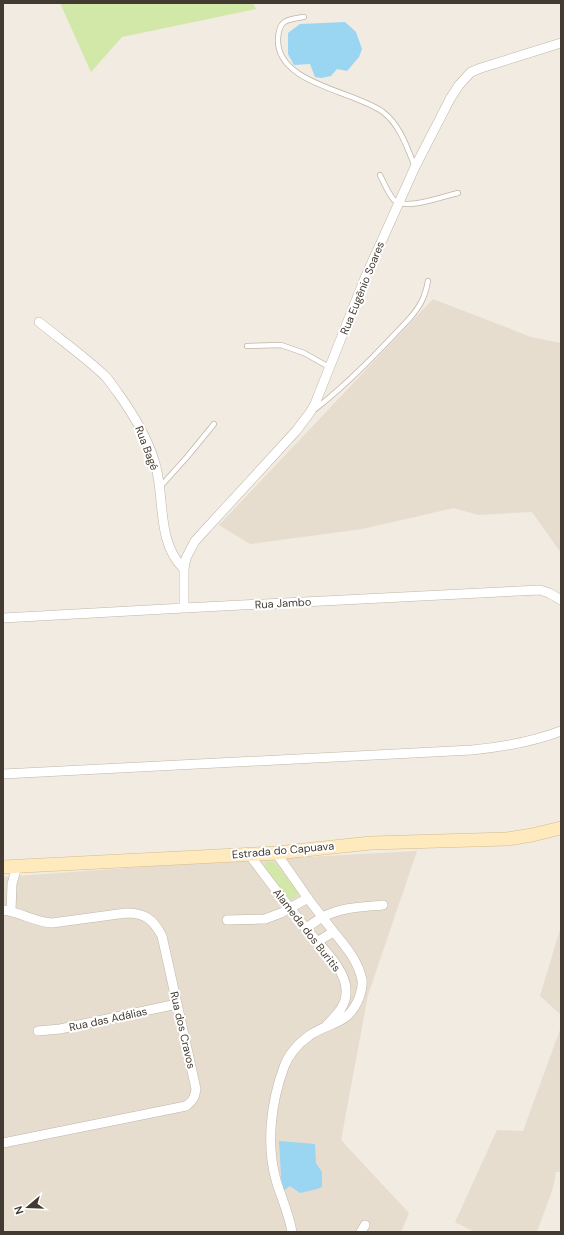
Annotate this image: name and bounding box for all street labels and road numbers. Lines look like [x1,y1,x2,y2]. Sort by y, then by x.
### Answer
street label: Rua Eugênio Soares [337,239,387,337]
street label: Rua Bagé [132,424,162,472]
street label: Rua Jambo [254,595,312,611]
street label: Estrada do Capuava [231,839,335,861]
street label: Alameda dos Buritis [270,886,344,974]
street label: Rua dos Cravos [167,990,199,1070]
street label: Rua das Adálias [68,1004,148,1034]

